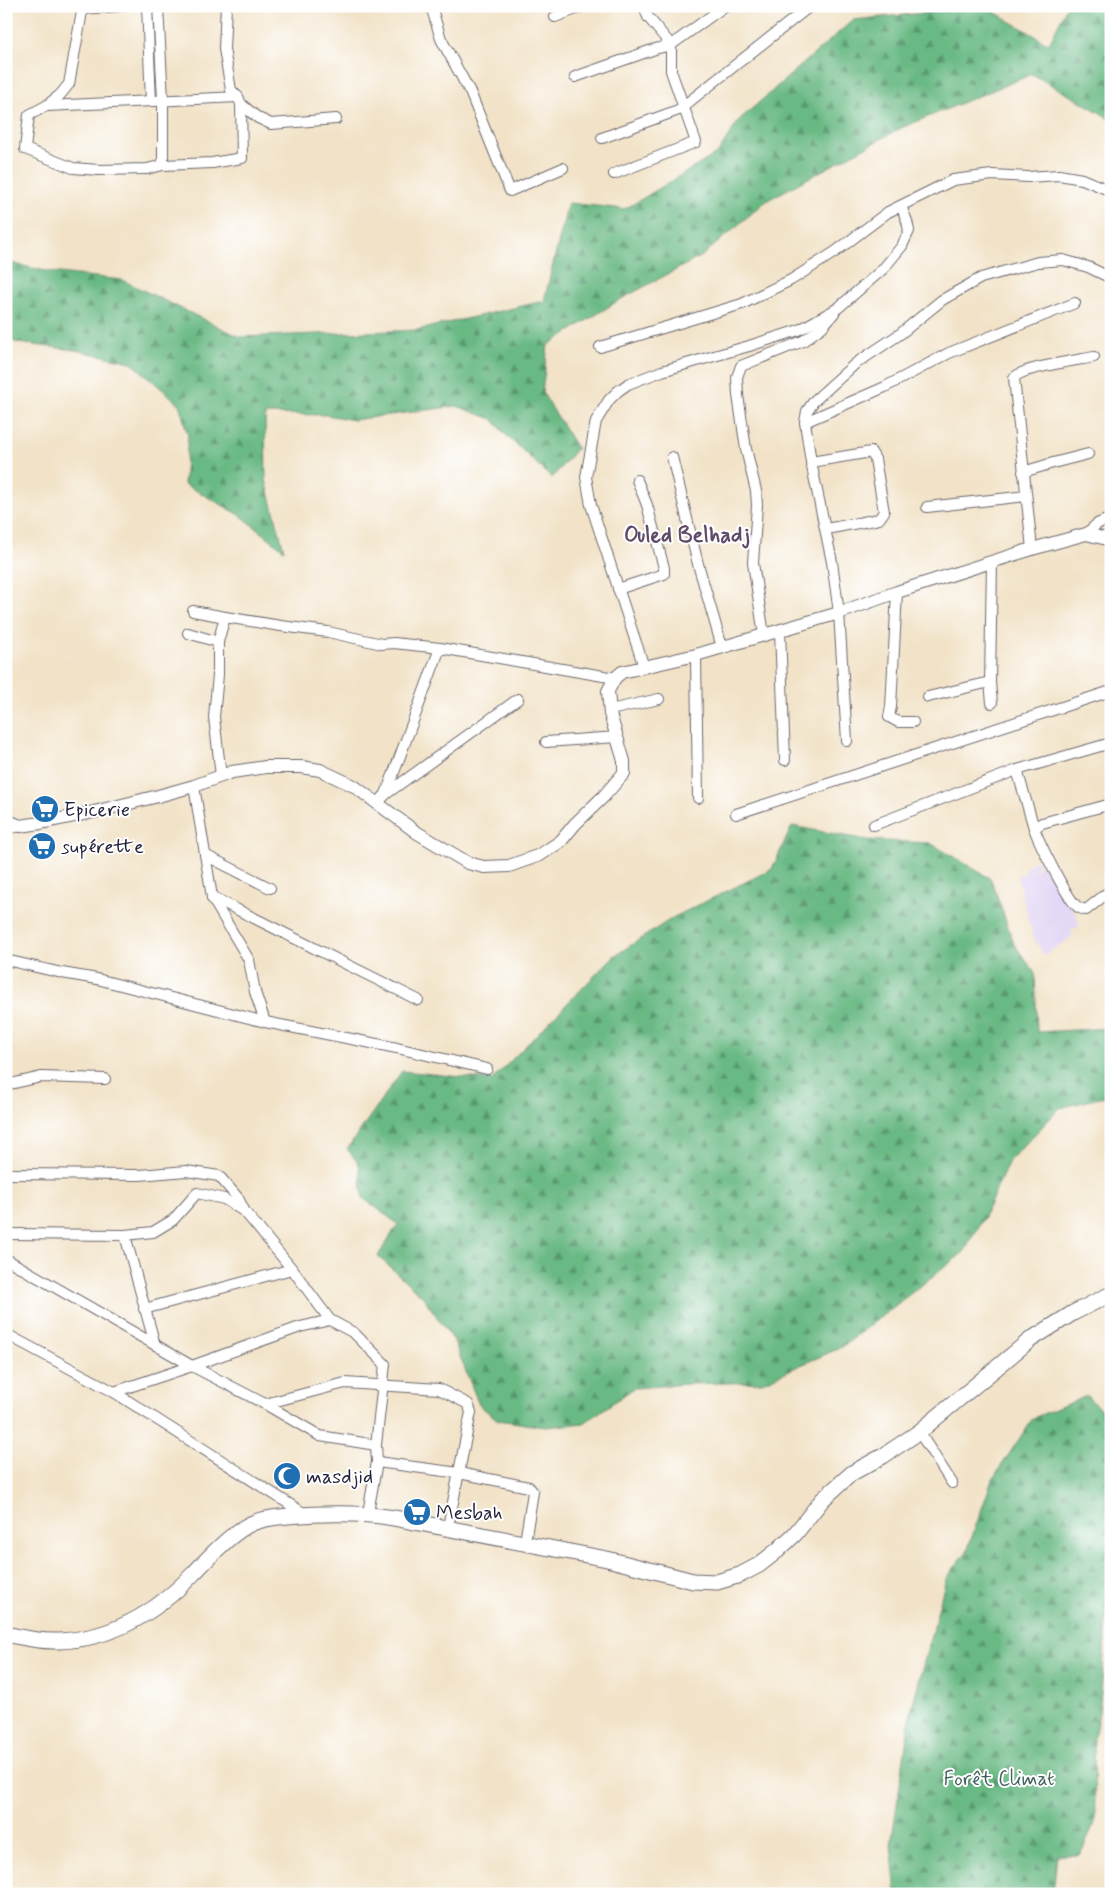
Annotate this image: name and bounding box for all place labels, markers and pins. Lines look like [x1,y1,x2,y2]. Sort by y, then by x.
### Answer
supermarket icon: Epicerie [30,794,60,824]
place label: Epicerie [64,797,130,824]
supermarket icon: supérette [27,831,57,861]
place label: supérette [61,834,144,861]
mosque icon: masdjid [272,1461,302,1491]
place label: masdjid [306,1464,373,1491]
supermarket icon: Mesbah [402,1497,432,1527]
place label: Mesbah [436,1500,503,1527]

